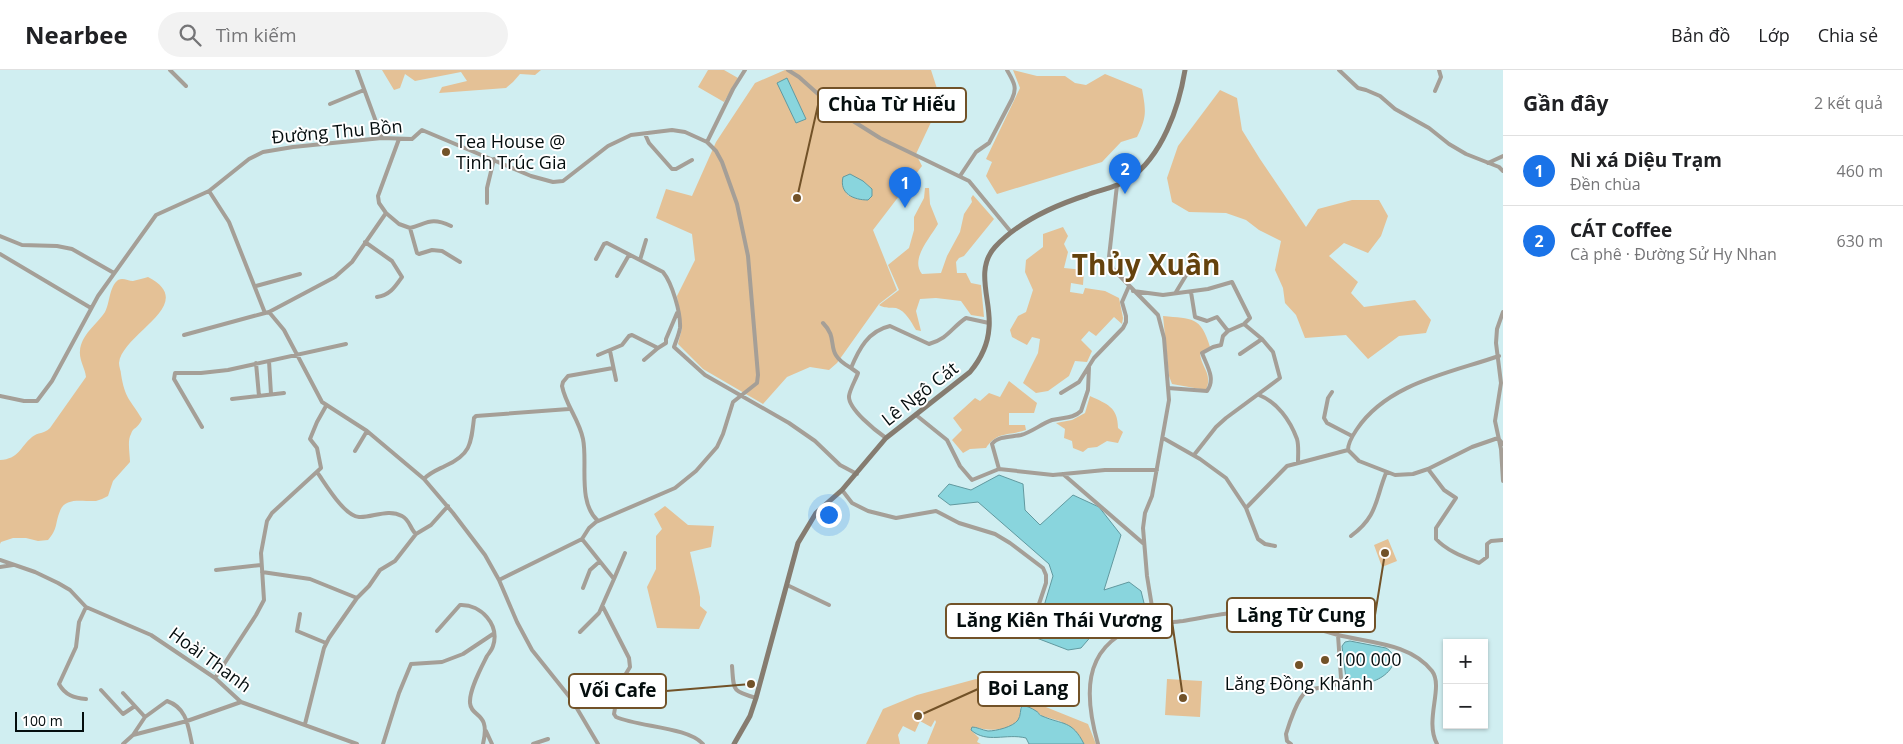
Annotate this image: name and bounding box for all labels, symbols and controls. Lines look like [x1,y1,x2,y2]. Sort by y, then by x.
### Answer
search box [158,12,508,57]
text: Nearbee [25,18,128,51]
icon: search [176,21,204,49]
text: Tìm kiếm [216,22,296,48]
text: Bản đồ [1671,23,1730,47]
text: Lớp [1758,23,1790,47]
text: Chia sẻ [1818,23,1878,47]
callout: Chùa Từ Hiếu [818,88,966,122]
text: Gần đây [1523,89,1608,117]
text: Chùa Từ Hiếu [828,91,956,117]
text: 2 kết quả [1814,92,1883,114]
street label: Đường Thu Bồn [270,113,404,149]
place label: Tea House @ Tịnh Trúc Gia [456,129,566,174]
marker: Tea House @ Tịnh Trúc Gia [440,146,452,158]
text: Ni xá Diệu Trạm [1570,147,1722,173]
pin: 2 [1109,153,1141,194]
text: 1 [1534,160,1544,182]
text: 460 m [1837,160,1883,182]
pin: 1 [889,167,921,208]
text: Đền chùa [1570,173,1641,195]
text: CÁT Coffee [1570,217,1672,243]
text: 2 [1534,230,1544,252]
text: 630 m [1837,230,1883,252]
text: Cà phê · Đường Sử Hy Nhan [1570,243,1777,265]
district label: Thủy Xuân [1072,245,1220,283]
street label: Lê Ngô Cát [876,356,963,431]
your location [816,502,842,528]
callout: Lăng Từ Cung [1227,598,1375,632]
text: Lăng Từ Cung [1237,602,1366,628]
callout: Lăng Kiên Thái Vương [946,604,1172,638]
text: Lăng Kiên Thái Vương [956,607,1162,633]
street label: Hoài Thanh [165,621,257,697]
map controls [1443,639,1488,729]
button: + [1443,639,1488,684]
place label: 100 000 [1335,647,1401,671]
marker: 100 000 [1319,654,1331,666]
marker: Lăng Đồng Khánh [1293,659,1305,671]
place label: Lăng Đồng Khánh [1225,671,1373,695]
callout: Boi Lang [978,672,1079,706]
callout: Vối Cafe [569,674,666,708]
text: Boi Lang [988,675,1069,701]
text: Vối Cafe [579,677,657,703]
button: − [1443,684,1488,729]
scale bar [15,709,84,732]
text: 100 m [22,711,63,730]

